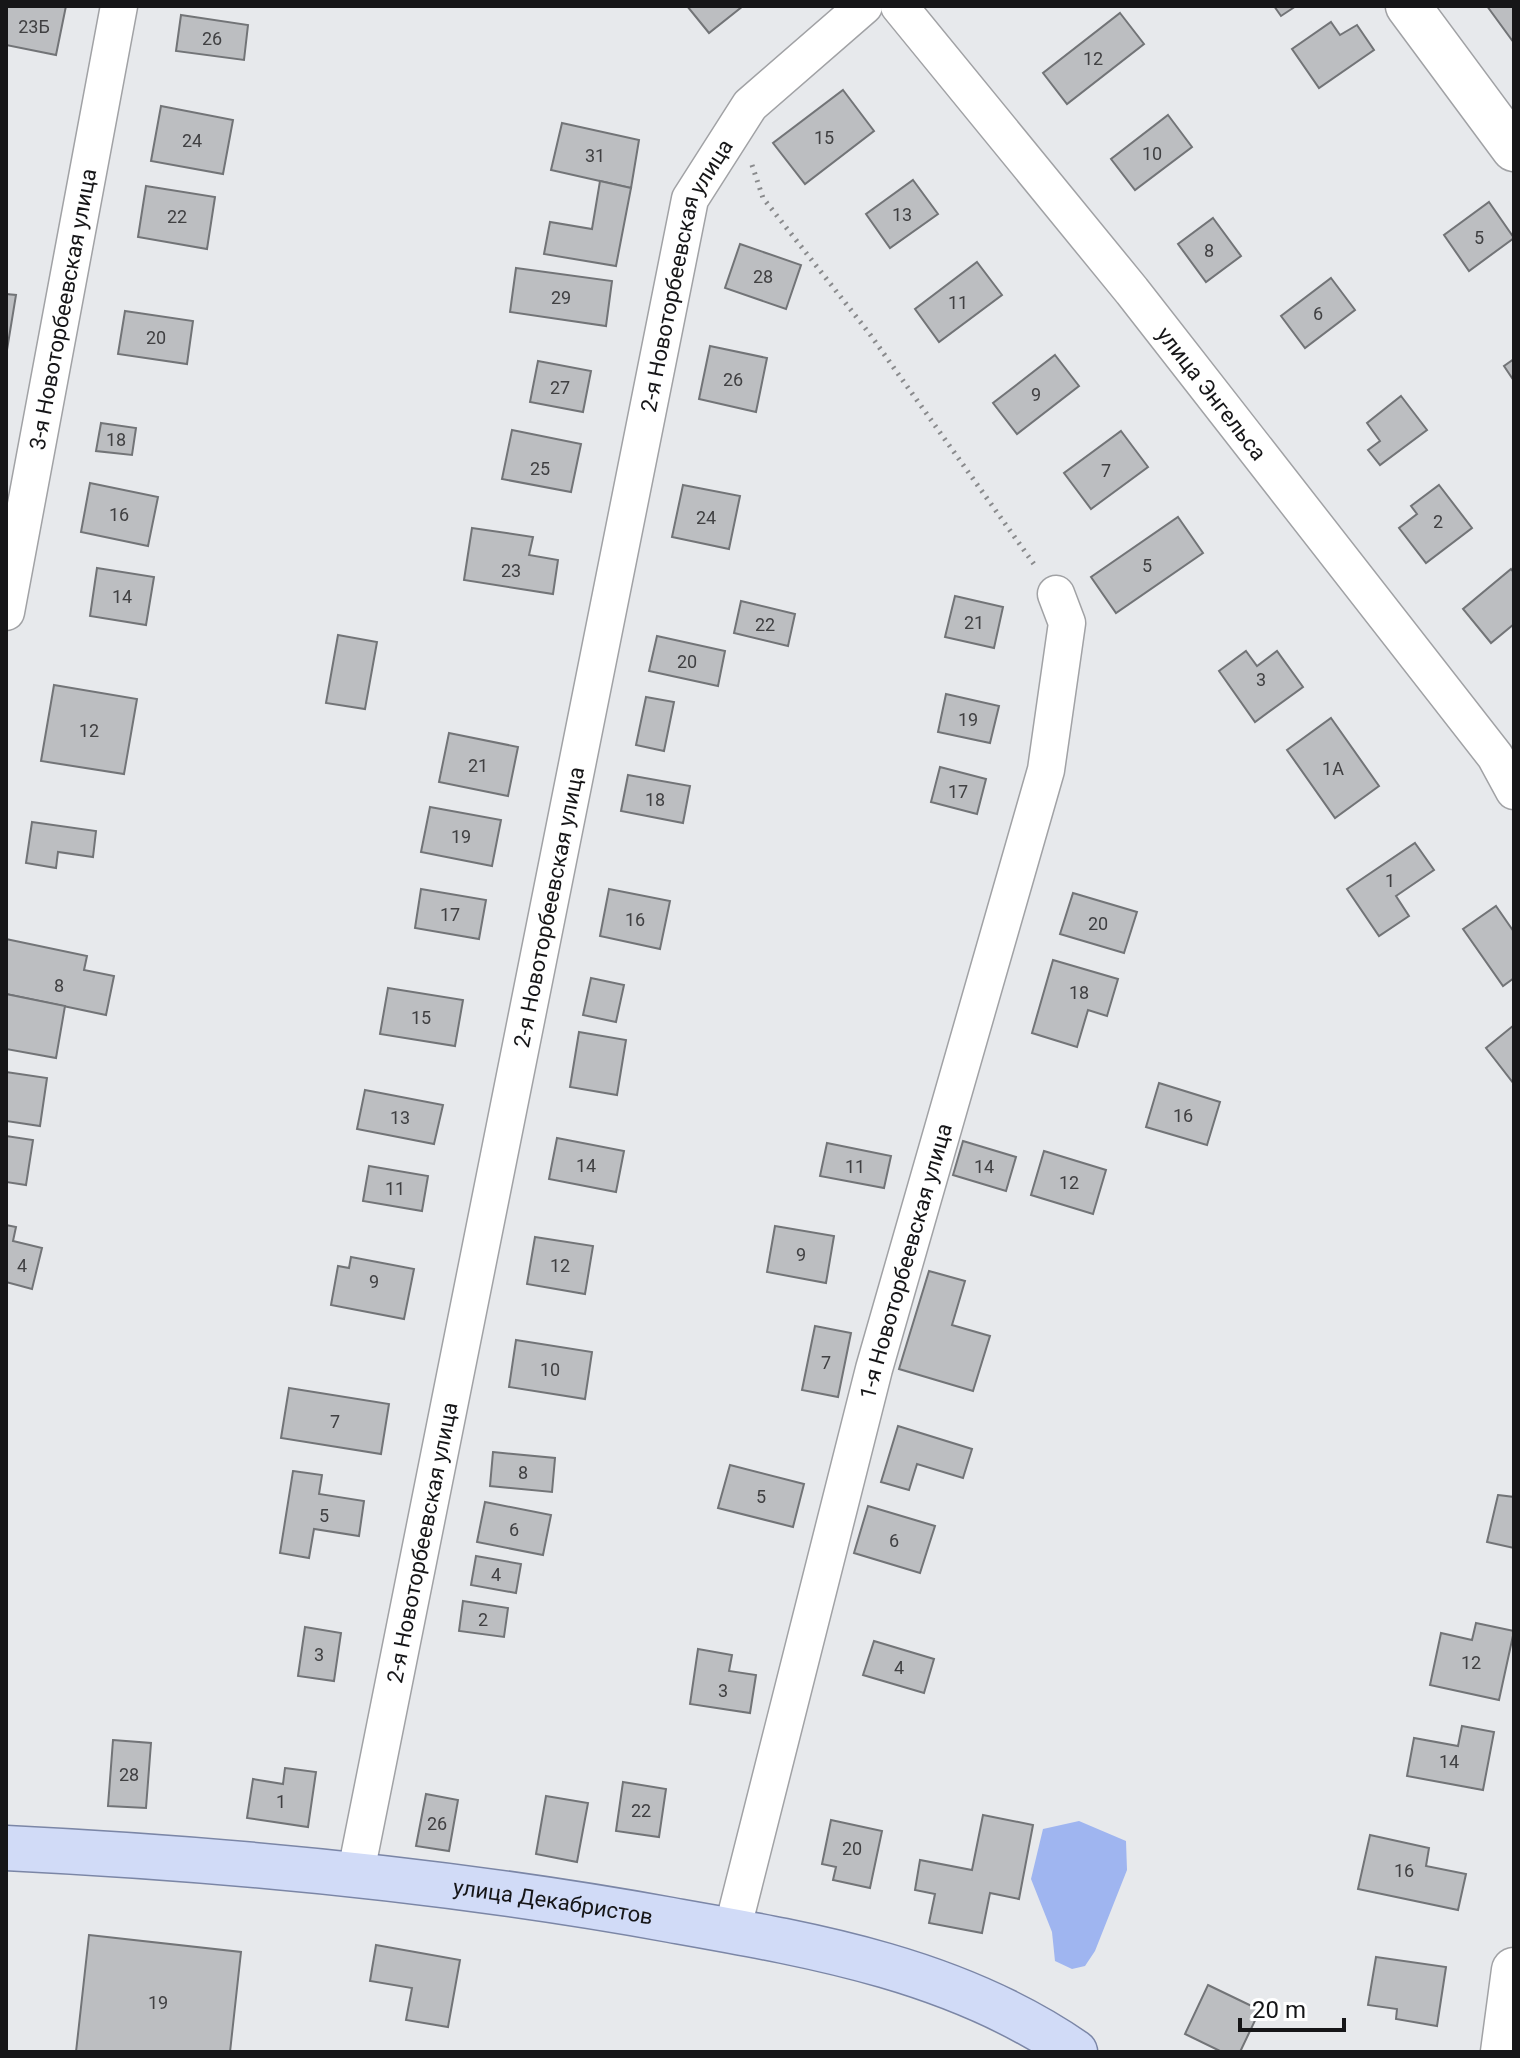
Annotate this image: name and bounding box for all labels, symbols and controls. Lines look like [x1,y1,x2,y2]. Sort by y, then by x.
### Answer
house number: 23Б [18,16,50,37]
house number: 26 [202,28,222,49]
house number: 12 [1083,48,1103,69]
house number: 15 [814,127,834,148]
house number: 24 [182,130,202,151]
street label: 2-я Новоторбеевская улица [635,134,738,414]
house number: 10 [1142,143,1162,164]
house number: 31 [585,145,605,166]
street label: 3-я Новоторбеевская улица [24,167,101,452]
house number: 13 [892,204,912,225]
house number: 22 [167,206,187,227]
house number: 5 [1474,227,1484,248]
house number: 8 [1204,240,1214,261]
house number: 28 [753,266,773,287]
house number: 29 [551,287,571,308]
house number: 11 [948,292,968,313]
house number: 6 [1313,303,1323,324]
street label: улица Энгельса [1152,322,1272,465]
house number: 20 [146,327,166,348]
house number: 26 [723,369,743,390]
house number: 27 [550,377,570,398]
house number: 9 [1031,384,1041,405]
house number: 18 [106,429,126,450]
house number: 25 [530,458,550,479]
house number: 7 [1101,460,1111,481]
house number: 16 [109,504,129,525]
house number: 24 [696,507,716,528]
house number: 2 [1433,511,1443,532]
house number: 5 [1142,555,1152,576]
house number: 23 [501,560,521,581]
house number: 14 [112,586,132,607]
house number: 21 [964,612,984,633]
house number: 22 [755,614,775,635]
house number: 20 [677,651,697,672]
house number: 3 [1256,669,1266,690]
house number: 19 [958,709,978,730]
house number: 12 [79,720,99,741]
house number: 21 [468,755,488,776]
house number: 1А [1322,758,1344,779]
street label: 2-я Новоторбеевская улица [508,765,589,1050]
house number: 17 [948,781,968,802]
house number: 18 [645,789,665,810]
house number: 19 [451,826,471,847]
house number: 1 [1385,870,1395,891]
house number: 17 [440,904,460,925]
house number: 16 [625,909,645,930]
house number: 20 [1088,913,1108,934]
house number: 8 [54,975,64,996]
house number: 18 [1069,982,1089,1003]
house number: 15 [411,1007,431,1028]
house number: 16 [1173,1105,1193,1126]
house number: 13 [390,1107,410,1128]
street label: 1-я Новоторбеевская улица [854,1120,956,1402]
house number: 14 [576,1155,596,1176]
house number: 11 [845,1156,865,1177]
house number: 14 [974,1156,994,1177]
house number: 12 [1059,1172,1079,1193]
house number: 11 [385,1178,405,1199]
house number: 9 [796,1244,806,1265]
house number: 4 [17,1255,27,1276]
house number: 12 [550,1255,570,1276]
house number: 9 [369,1271,379,1292]
house number: 7 [821,1352,831,1373]
house number: 10 [540,1359,560,1380]
street label: 2-я Новоторбеевская улица [382,1400,462,1685]
house number: 7 [330,1411,340,1432]
house number: 8 [518,1462,528,1483]
house number: 5 [756,1486,766,1507]
house number: 5 [319,1505,329,1526]
house number: 6 [509,1519,519,1540]
house number: 6 [889,1530,899,1551]
house number: 4 [491,1564,501,1585]
house number: 2 [478,1609,488,1630]
house number: 3 [314,1644,324,1665]
house number: 12 [1461,1652,1481,1673]
house number: 4 [894,1657,904,1678]
house number: 3 [718,1680,728,1701]
house number: 14 [1439,1751,1459,1772]
house number: 28 [119,1764,139,1785]
house number: 1 [276,1791,286,1812]
house number: 22 [631,1800,651,1821]
house number: 26 [427,1813,447,1834]
house number: 20 [842,1838,862,1859]
house number: 16 [1394,1860,1414,1881]
street label: улица Декабристов [452,1874,655,1929]
scale bar [1240,1982,1344,2032]
house number: 19 [148,1992,168,2013]
text: 20 m [1252,1996,1306,2024]

